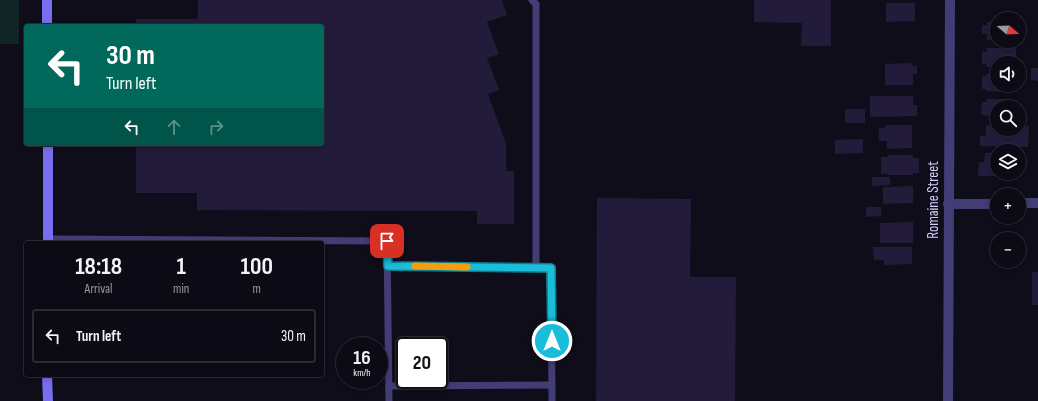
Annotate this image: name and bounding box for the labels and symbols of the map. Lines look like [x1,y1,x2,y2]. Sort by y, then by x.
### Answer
north arrow [990,12,1026,48]
street label: Romaine Street [924,161,943,239]
pin [370,224,404,258]
position arrow [531,320,573,362]
speed limit sign: 20 [396,337,448,389]

